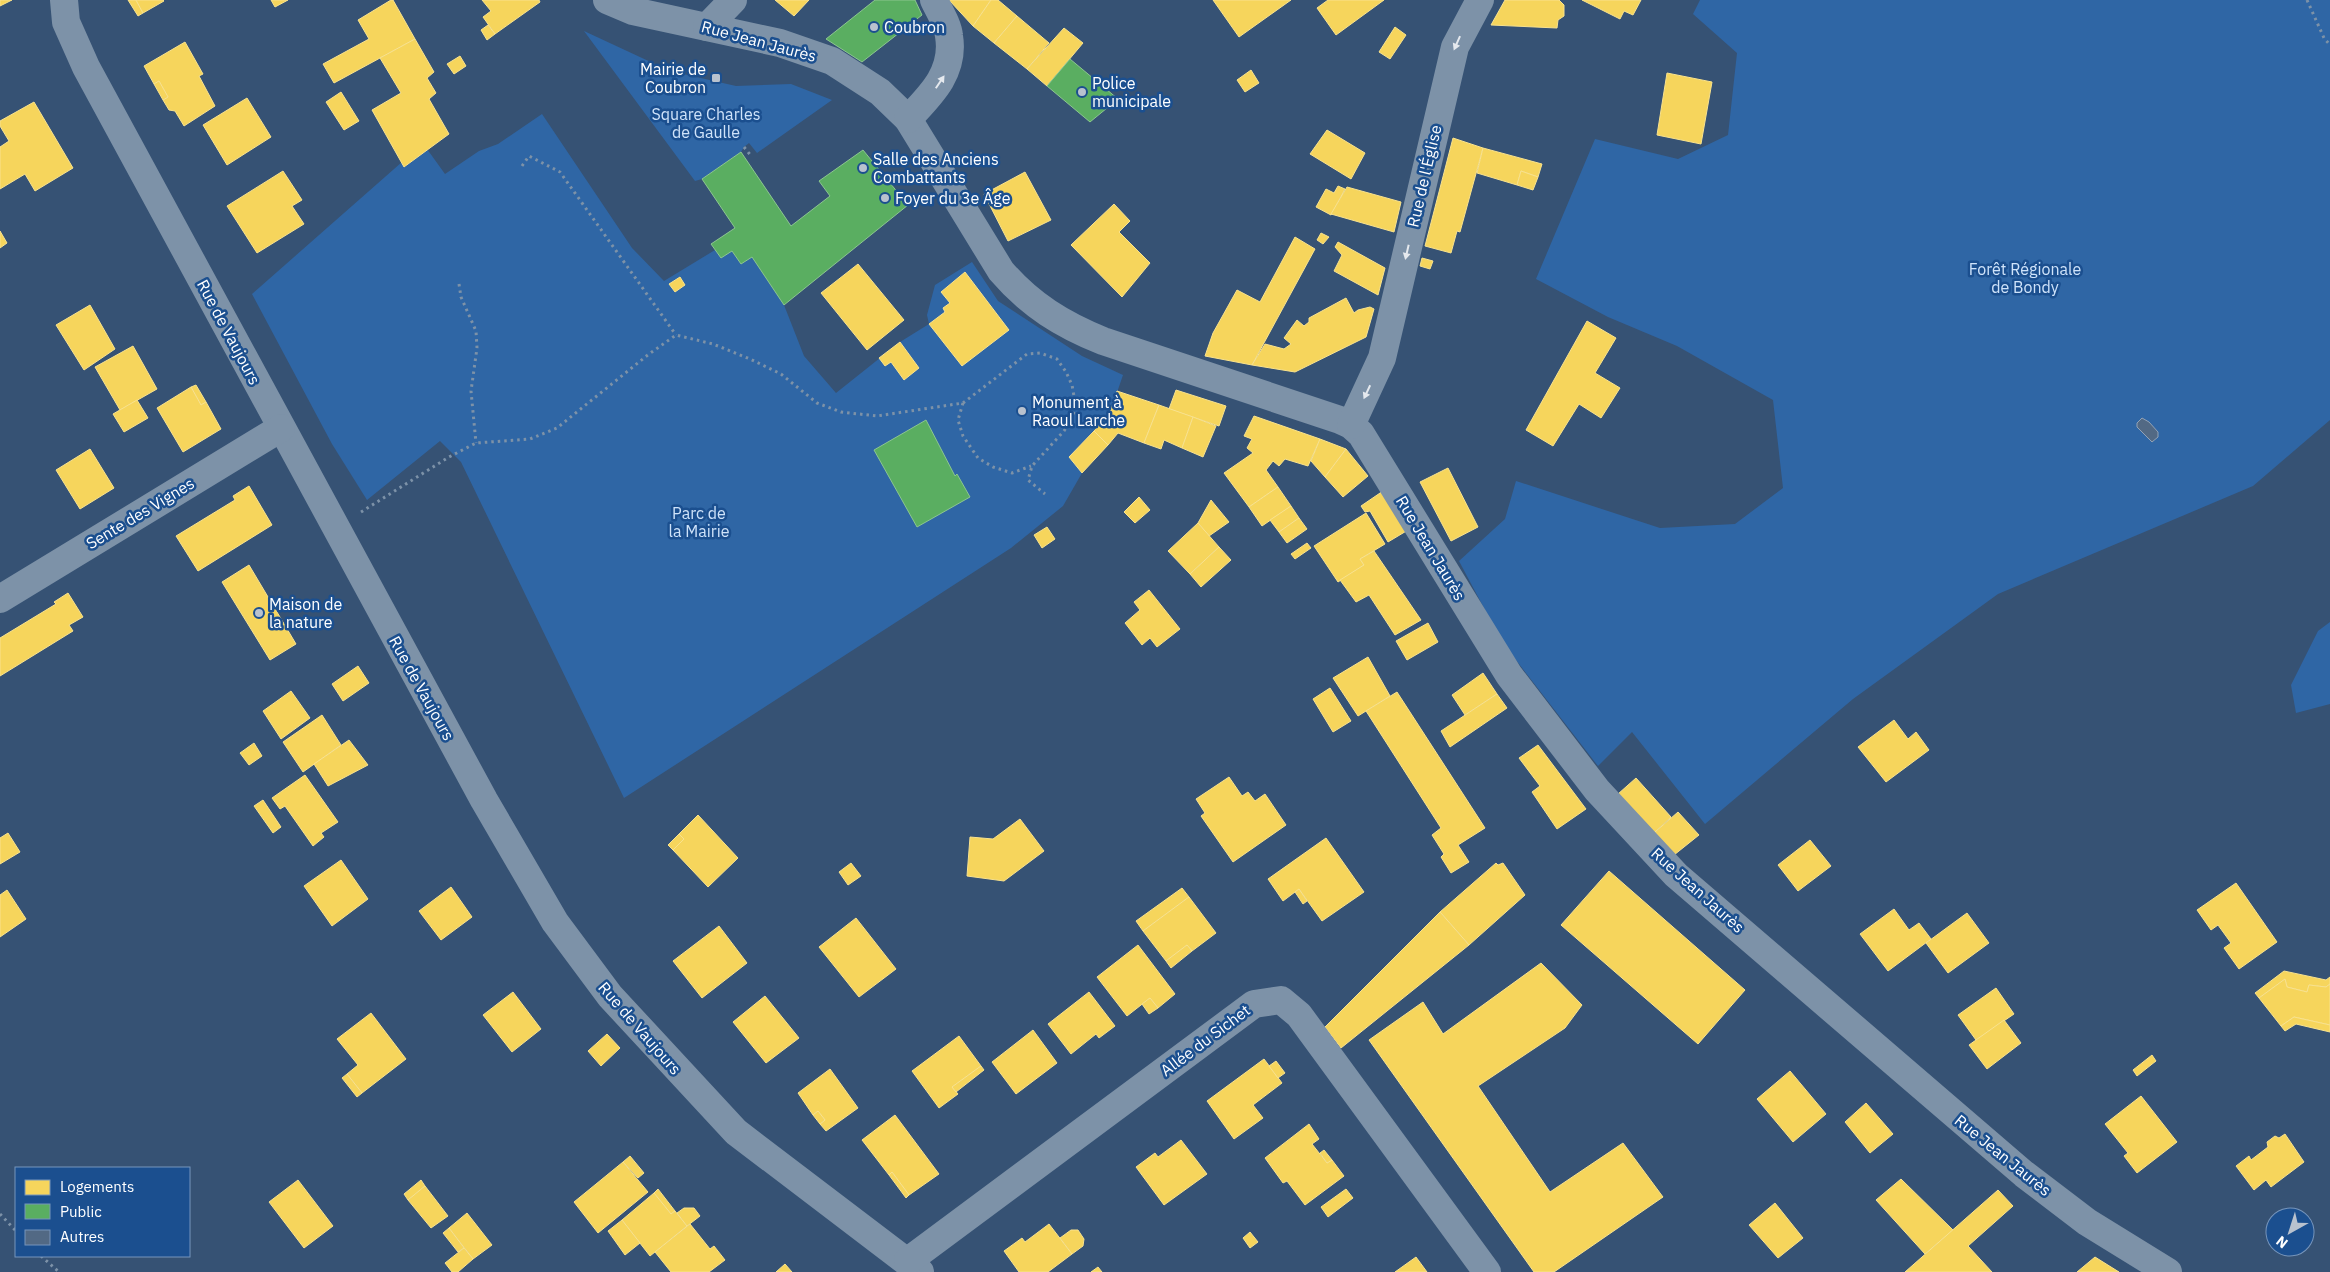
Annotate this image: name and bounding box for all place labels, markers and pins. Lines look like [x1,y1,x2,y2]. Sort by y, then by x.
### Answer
place label: Coubron [884,17,945,37]
marker: Coubron [868,21,880,33]
place label: Mairie de Coubron [640,59,706,97]
marker: Mairie de Coubron [710,72,722,84]
place label: Police municipale [1092,73,1171,111]
marker: Police municipale [1076,86,1088,98]
place label: Salle des Anciens Combattants [873,149,999,187]
marker: Salle des Anciens Combattants [857,162,869,174]
place label: Foyer du 3e Âge [895,188,1011,208]
marker: Foyer du 3e Âge [879,192,891,204]
place label: Monument à Raoul Larche [1032,392,1125,430]
marker: Monument à Raoul Larche [1016,405,1028,417]
place label: Maison de la nature [269,594,342,632]
marker: Maison de la nature [253,607,265,619]

